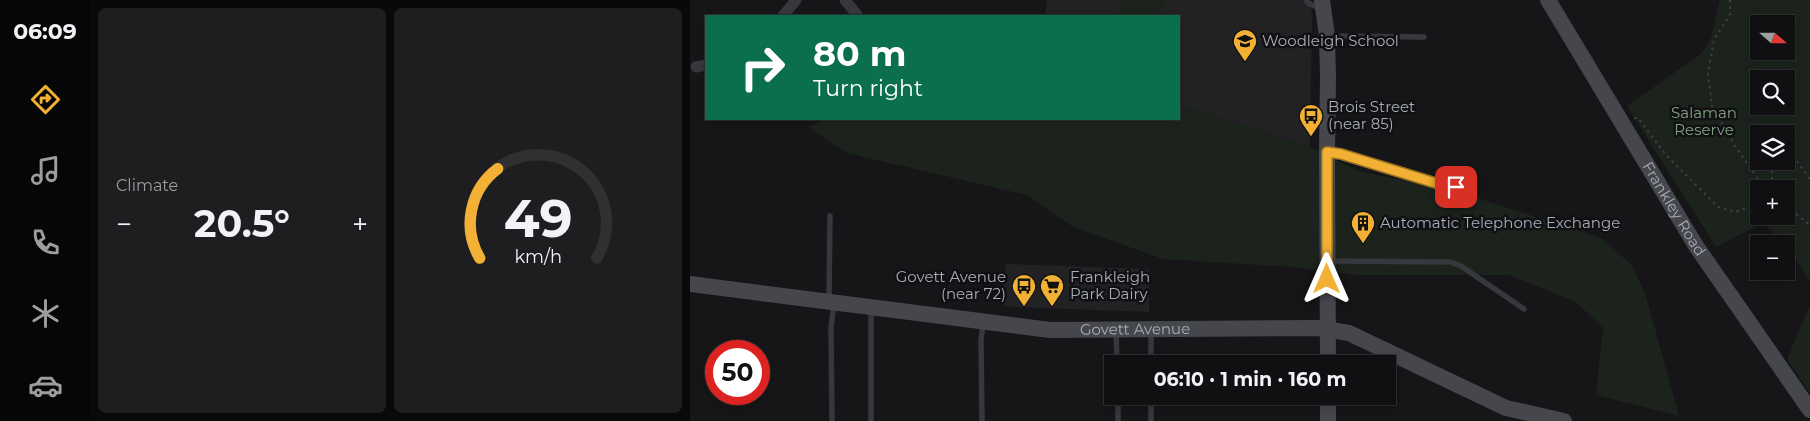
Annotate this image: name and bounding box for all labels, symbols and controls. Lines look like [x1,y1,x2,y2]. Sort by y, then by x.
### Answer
north arrow [1750,15,1795,60]
map controls [1750,15,1795,280]
text: 06:09 [13,18,77,45]
school or university icon: Woodleigh School [1232,28,1258,62]
place label: Woodleigh School [1262,31,1399,50]
text: 80 m [813,32,907,75]
icon: right [730,35,795,100]
button: search [1750,70,1795,115]
text: Turn right [813,75,923,102]
icon: directions [28,82,63,117]
place label: Brois Street (near 85) [1328,97,1415,133]
bus stop icon: Brois Street (near 85) [1298,103,1324,137]
park label: Salaman Reserve [1671,103,1737,139]
button: layers [1750,125,1795,170]
icon: music [28,153,63,188]
street label: Frankley Road [1638,158,1710,260]
pin [1435,166,1477,208]
icon: arrive [1442,173,1470,201]
text: Climate [116,176,178,195]
button: + [1750,180,1795,225]
text: 49 [504,187,572,250]
text: 20.5° [194,200,290,247]
text: − [116,207,132,241]
text: + [352,207,368,241]
building icon: Automatic Telephone Exchange [1350,210,1376,244]
place label: Automatic Telephone Exchange [1380,213,1620,232]
icon: phone [28,225,63,260]
button: − [1750,235,1795,280]
text: km/h [514,246,562,267]
position arrow [1300,252,1352,304]
place label: Govett Avenue (near 72) [896,267,1006,303]
place label: Frankleigh Park Dairy [1070,267,1150,303]
bus stop icon: Govett Avenue (near 72) [1011,273,1037,307]
supermarket icon: Frankleigh Park Dairy [1039,273,1065,307]
icon: climate [28,296,63,331]
street label: Govett Avenue [1080,319,1190,339]
speed limit sign: 50 [705,340,770,405]
icon: car [28,368,63,403]
text: 06:10 · 1 min · 160 m [1154,368,1346,391]

